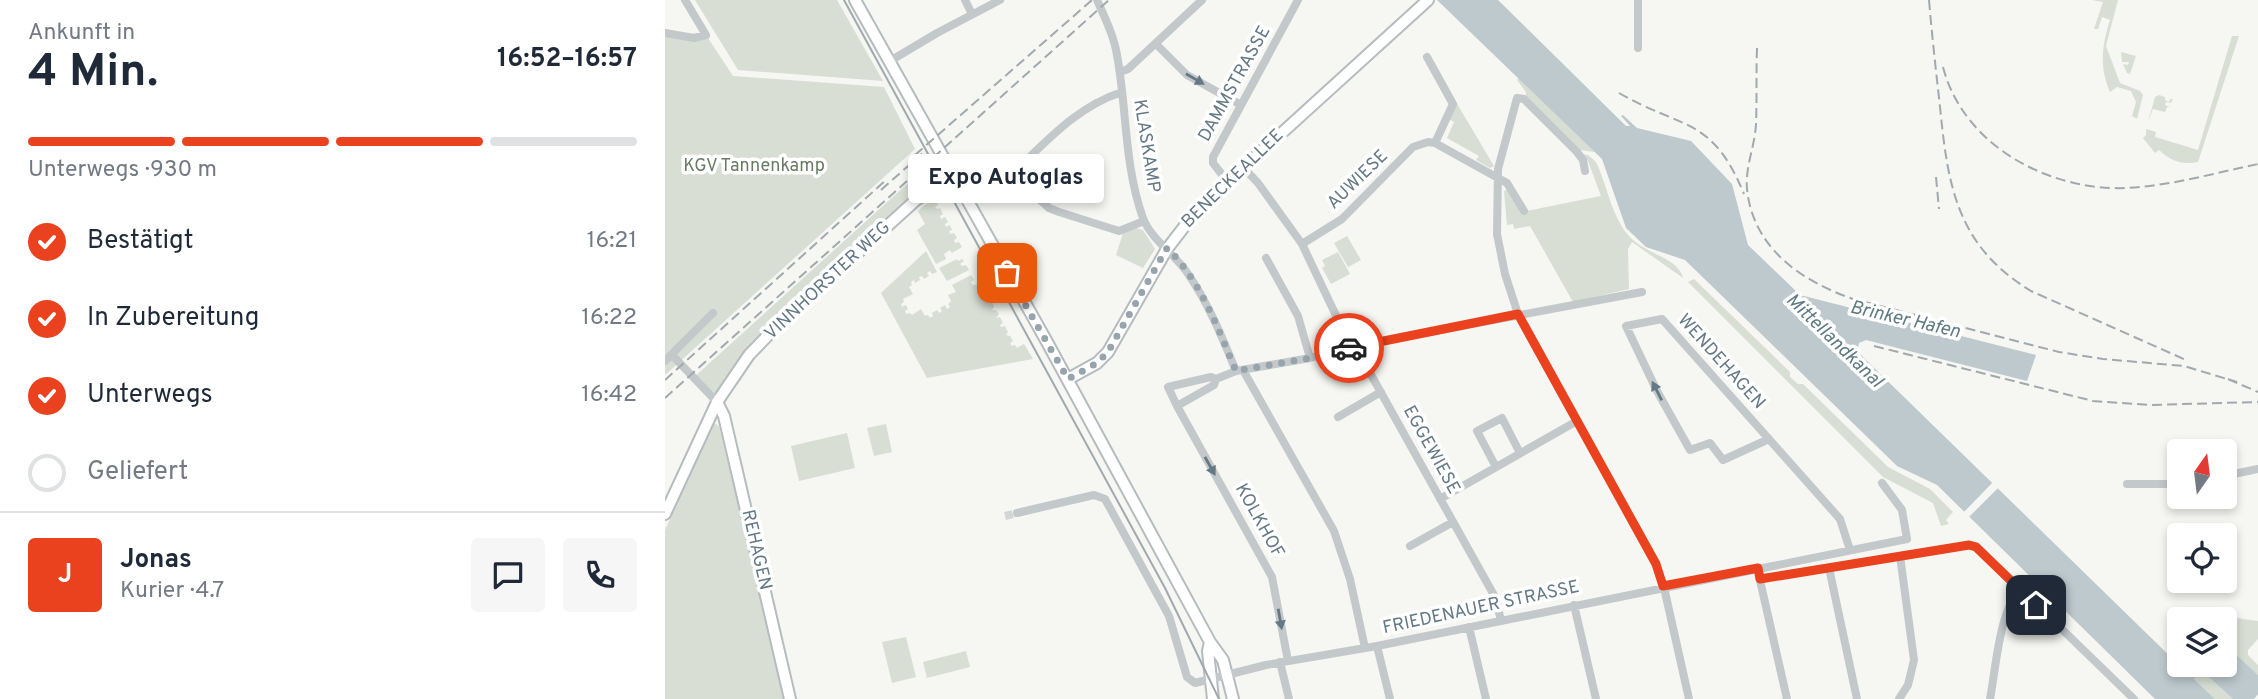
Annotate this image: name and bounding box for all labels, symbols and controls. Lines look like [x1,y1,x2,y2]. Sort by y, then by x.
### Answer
text: Ankunft in [28,19,135,48]
street label: DAMMSTRASSE [1194,22,1276,146]
text: 16:52–16:57 [497,43,637,76]
text: 4 Min. [28,44,158,103]
one-way arrow [1185,73,1204,85]
street label: KLASKAMP [1127,98,1165,194]
street label: BENECKEALLEE [1177,125,1289,233]
street label: AUWIESE [1323,145,1393,215]
callout: Expo Autoglas [909,154,1105,203]
park label: KGV Tannenkamp [683,155,825,178]
text: Unterwegs · 930 m [28,156,217,185]
text: Expo Autoglas [928,164,1084,193]
street label: VINNHORSTER WEG [760,217,896,345]
icon: check [28,223,66,261]
text: Bestätigt [87,225,194,258]
text: 16:21 [587,227,637,256]
pin [977,243,1037,303]
icon: bag [988,254,1026,292]
water label: Mittellandkanal [1780,289,1888,394]
water label: Brinker Hafen [1848,296,1963,344]
icon: check [28,300,66,338]
text: In Zubereitung [87,302,259,335]
text: 16:22 [581,304,637,333]
street label: WENDEHAGEN [1672,309,1770,415]
courier [1314,313,1384,383]
icon: car [1330,329,1368,367]
icon: check [28,377,66,415]
text: Unterwegs [87,379,213,412]
text: 16:42 [581,381,637,410]
one-way arrow [1651,381,1663,401]
street label: EGGEWIESE [1397,402,1465,498]
north arrow [2167,439,2237,509]
map controls [2167,439,2237,677]
text: Geliefert [87,456,188,489]
one-way arrow [1204,456,1216,475]
street label: KOLKHOF [1229,480,1289,562]
street label: REHAGEN [736,507,776,593]
button: locate [2167,523,2237,593]
button: chat [471,538,545,612]
button: phone [563,538,637,612]
text: Jonas [120,544,192,577]
text: J [58,559,72,592]
pin [2006,575,2066,635]
street label: FRIEDENAUER STRASSE [1381,576,1581,640]
text: Kurier · 4.7 [120,577,224,606]
icon: home [2017,586,2055,624]
button: layers [2167,607,2237,677]
one-way arrow [1274,608,1285,630]

